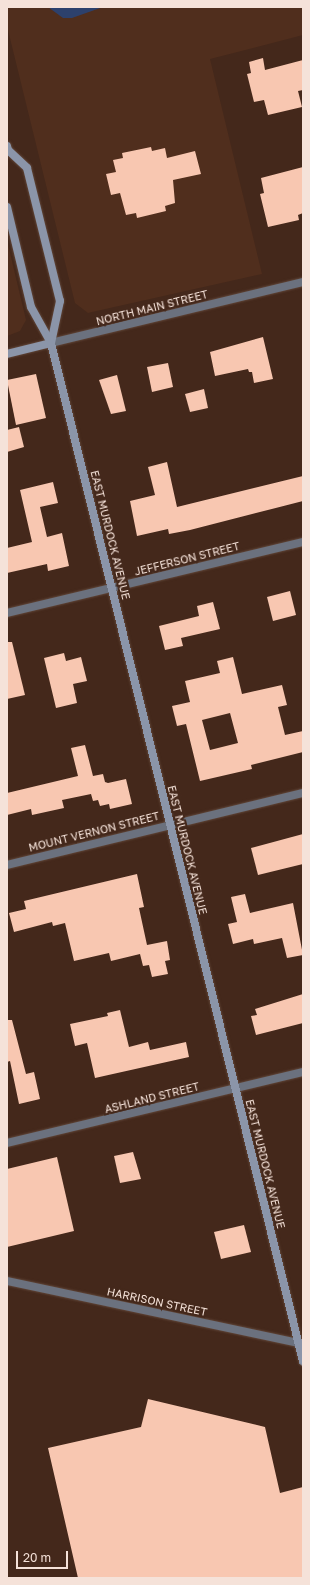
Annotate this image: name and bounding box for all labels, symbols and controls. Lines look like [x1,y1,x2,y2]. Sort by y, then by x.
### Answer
street label: NORTH MAIN STREET [95,288,209,328]
street label: EAST MURDOCK AVENUE [88,469,132,601]
street label: JEFFERSON STREET [133,540,241,578]
street label: EAST MURDOCK AVENUE [165,784,209,916]
street label: MOUNT VERNON STREET [27,809,161,855]
street label: ASHLAND STREET [103,1080,201,1116]
street label: EAST MURDOCK AVENUE [243,1098,287,1230]
street label: HARRISON STREET [106,1285,208,1319]
scale bar [18,1543,70,1569]
text: 20 m [23,1550,51,1565]

